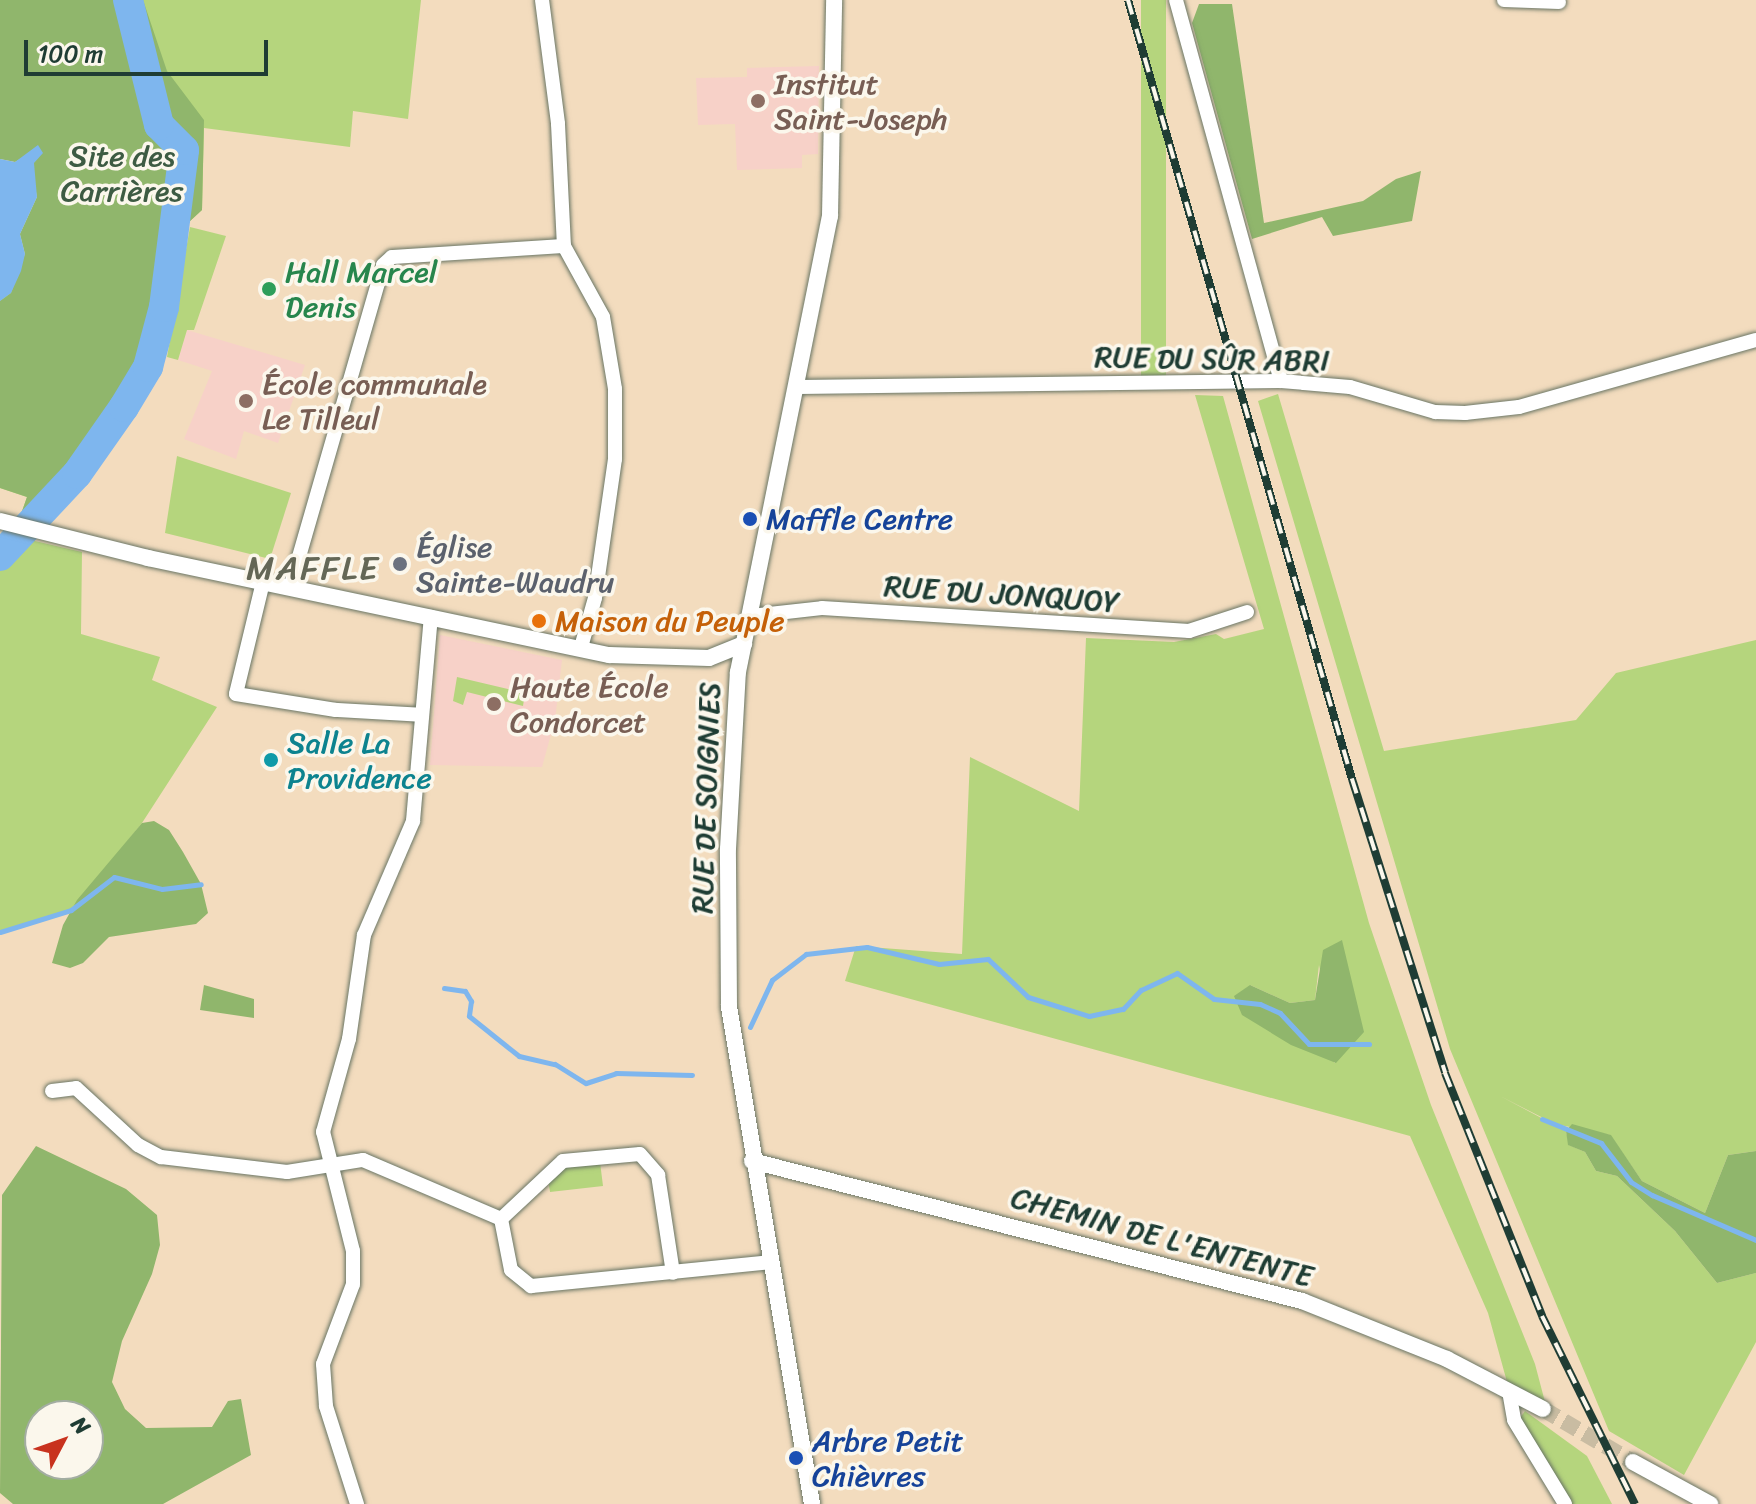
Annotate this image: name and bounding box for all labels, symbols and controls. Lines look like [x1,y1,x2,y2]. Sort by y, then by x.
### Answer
scale bar [28,24,272,74]
text: 100 m [38,33,103,75]
place label: Institut Saint-Joseph [774,66,948,136]
marker: Institut Saint-Joseph [749,92,767,110]
park label: Site des Carrières [61,138,183,208]
place label: Hall Marcel Denis [285,254,437,324]
marker: Hall Marcel Denis [260,280,278,298]
street label: RUE DU SÛR ABRI [1092,339,1332,379]
place label: École communale Le Tilleul [262,366,488,436]
marker: École communale Le Tilleul [237,392,255,410]
place label: Maffle Centre [766,501,955,537]
marker: Maffle Centre [741,510,759,528]
place label: Église Sainte-Waudru [416,529,614,600]
district label: MAFFLE [246,549,380,589]
marker: Église Sainte-Waudru [391,555,409,573]
street label: RUE DU JONQUOY [882,568,1122,620]
place label: Maison du Peuple [555,603,784,639]
marker: Maison du Peuple [530,612,548,630]
place label: Haute École Condorcet [510,669,669,740]
street label: RUE DE SOIGNIES [684,679,728,917]
marker: Haute École Condorcet [485,695,503,713]
place label: Salle La Providence [287,725,432,796]
marker: Salle La Providence [262,751,280,769]
street label: CHEMIN DE L'ENTENTE [1008,1180,1316,1294]
north arrow [24,1400,104,1480]
text: N [61,1407,101,1444]
place label: Arbre Petit Chièvres [812,1423,964,1494]
marker: Arbre Petit Chièvres [787,1449,805,1467]

